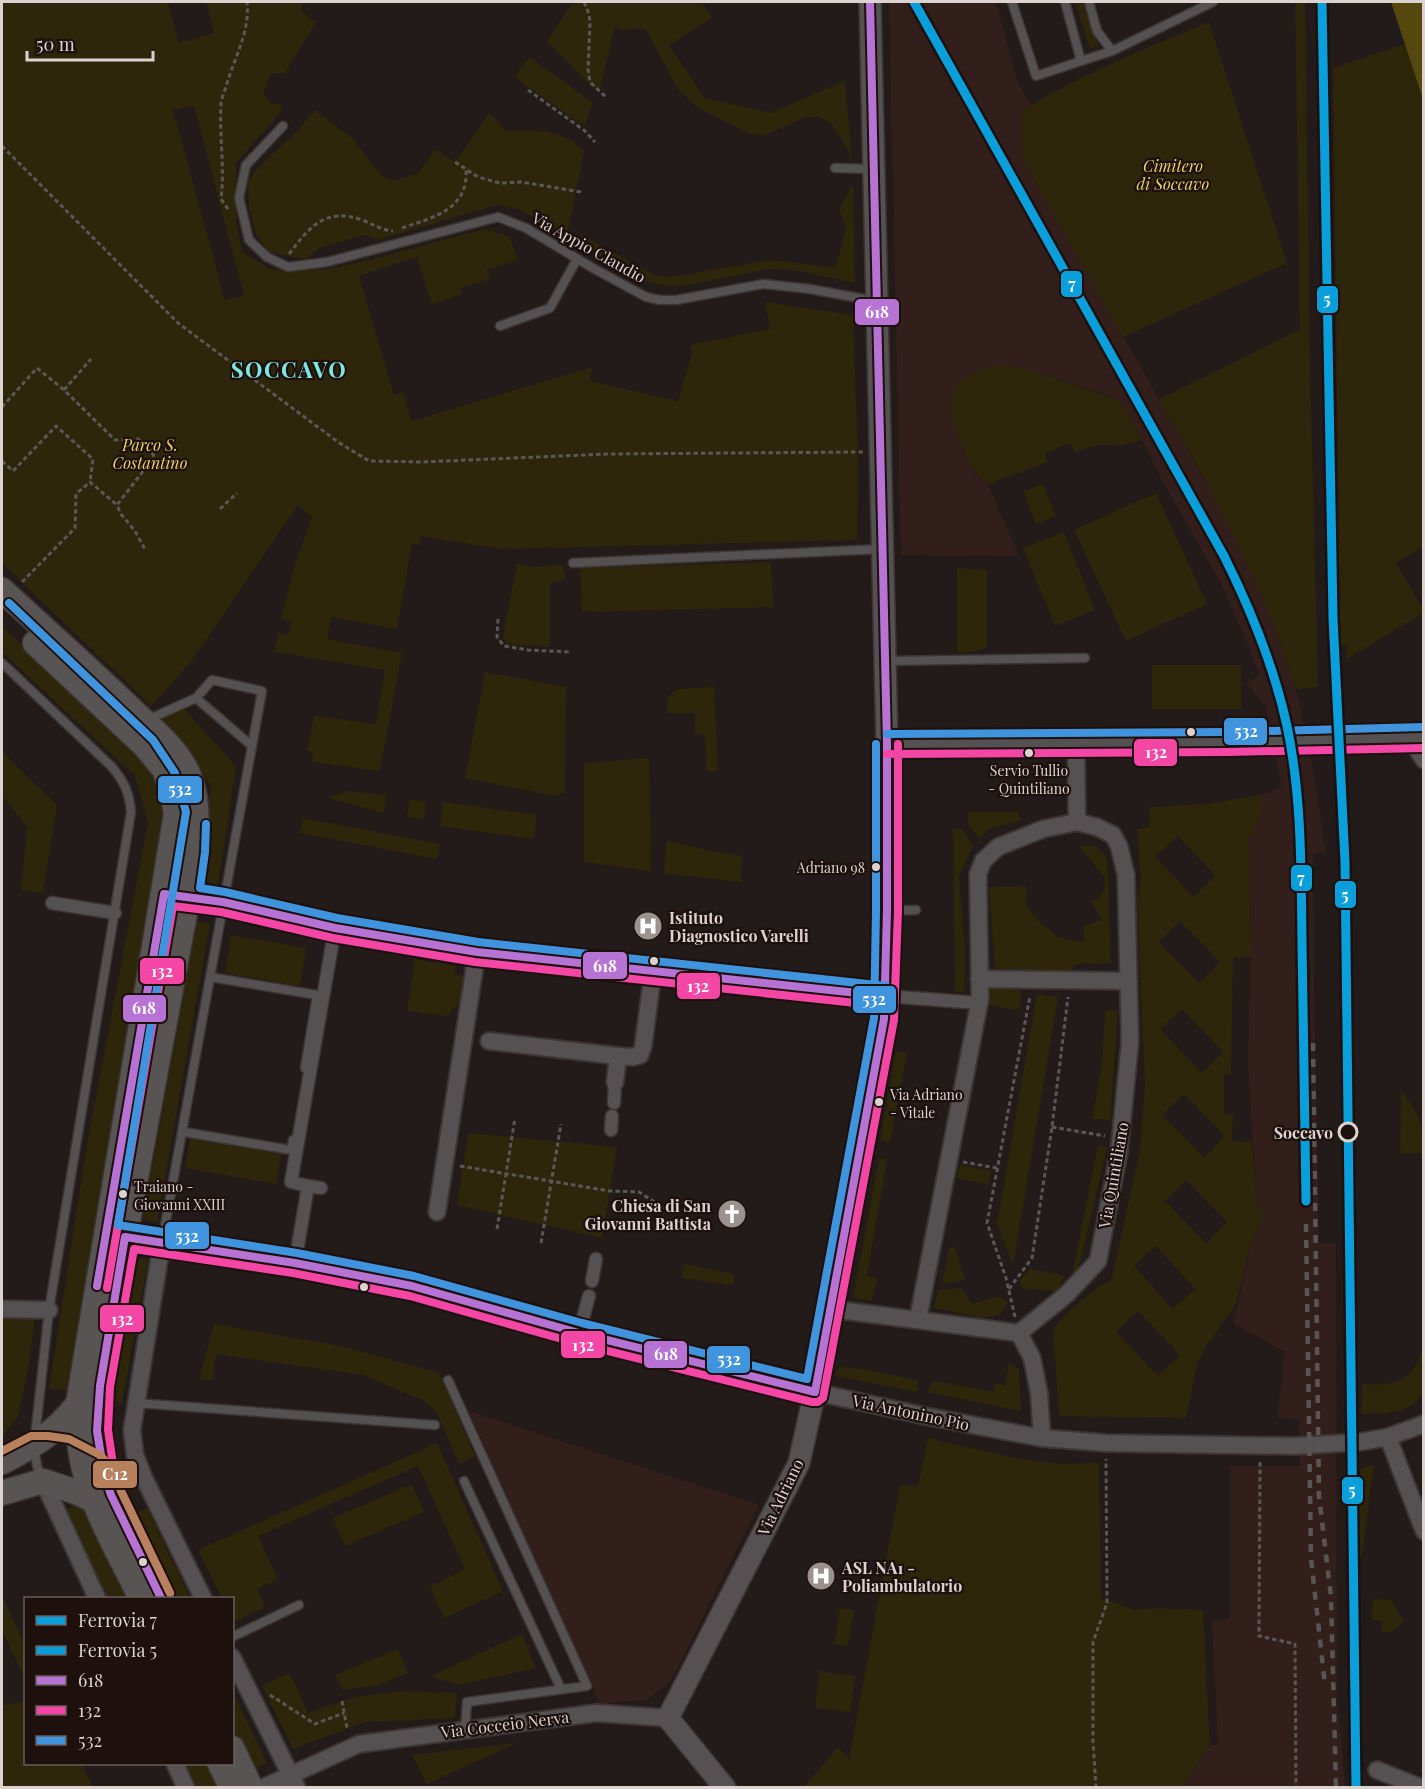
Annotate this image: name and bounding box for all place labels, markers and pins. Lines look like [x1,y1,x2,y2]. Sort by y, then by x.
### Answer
unlabelled marker [1185,726,1197,738]
marker: Servio Tullio - Quintiliano [1023,747,1035,759]
place label: Servio Tullio - Quintiliano [988,761,1070,798]
place label: Adriano 98 [796,858,865,877]
marker: Adriano 98 [870,861,882,873]
place label: Istituto Diagnostico Varelli [669,907,809,946]
hospital icon: Istituto Diagnostico Varelli [632,910,664,942]
unlabelled marker [648,955,660,967]
place label: Via Adriano - Vitale [889,1085,963,1122]
marker: Via Adriano - Vitale [873,1096,885,1108]
place label: Soccavo [1274,1122,1333,1143]
marker: Soccavo [1338,1122,1358,1142]
place label: Traiano - Giovanni XXIII [134,1177,226,1214]
marker: Traiano - Giovanni XXIII [117,1188,129,1200]
place label: Chiesa di San Giovanni Battista [585,1195,712,1234]
church icon: Chiesa di San Giovanni Battista [716,1198,748,1230]
unlabelled marker [358,1281,370,1293]
unlabelled marker [137,1556,149,1568]
place label: ASL NA1 - Poliambulatorio [841,1557,962,1596]
hospital icon: ASL NA1 - Poliambulatorio [805,1560,837,1592]

